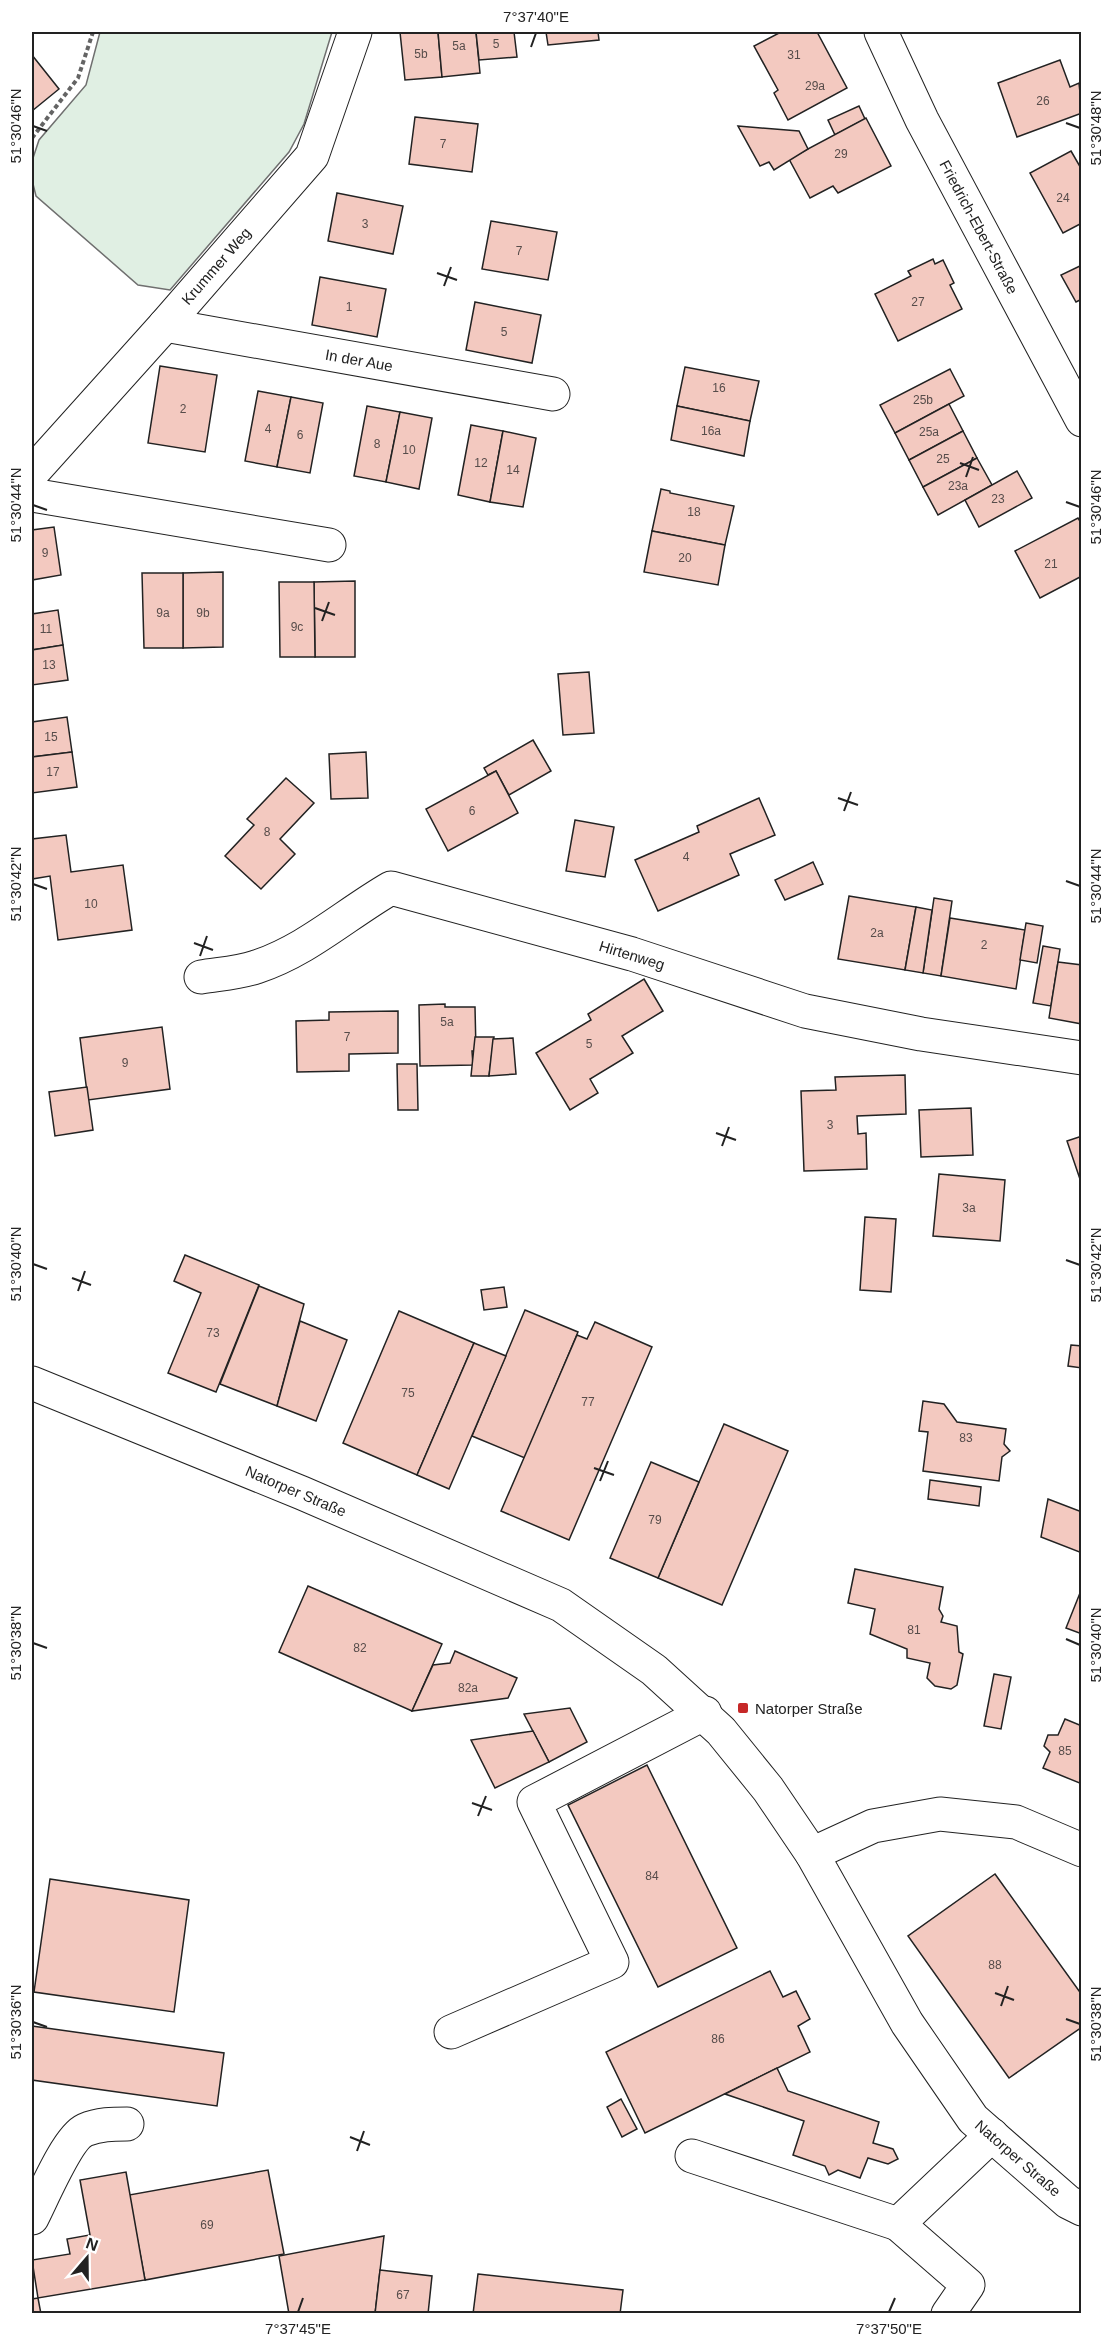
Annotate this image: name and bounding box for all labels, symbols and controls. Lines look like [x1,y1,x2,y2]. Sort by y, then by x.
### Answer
text: 7°37'40"E [503,8,569,25]
house number: 5 [493,37,500,51]
house number: 5a [452,39,466,53]
house number: 5b [414,47,428,61]
house number: 31 [787,48,801,62]
house number: 29a [805,79,825,93]
text: 51°30'46"N [7,88,24,164]
text: 51°30'48"N [1087,90,1104,166]
house number: 26 [1036,94,1050,108]
house number: 7 [440,137,447,151]
house number: 29 [834,147,848,161]
street label: Friedrich-Ebert-Straße [936,157,1022,297]
house number: 24 [1056,191,1070,205]
house number: 3 [362,217,369,231]
street label: Krummer Weg [178,224,254,308]
house number: 7 [516,244,523,258]
house number: 27 [911,295,925,309]
house number: 1 [346,300,353,314]
house number: 5 [501,325,508,339]
street label: In der Aue [324,346,394,374]
house number: 16 [712,381,726,395]
house number: 25b [913,393,933,407]
house number: 2 [180,402,187,416]
house number: 4 [265,422,272,436]
house number: 16a [701,424,721,438]
house number: 25a [919,425,939,439]
house number: 6 [297,428,304,442]
house number: 8 [374,437,381,451]
house number: 10 [402,443,416,457]
house number: 25 [936,452,950,466]
house number: 12 [474,456,488,470]
house number: 14 [506,463,520,477]
text: 51°30'44"N [7,467,24,543]
text: 51°30'46"N [1087,469,1104,545]
house number: 23a [948,479,968,493]
house number: 23 [991,492,1005,506]
house number: 18 [687,505,701,519]
house number: 9 [42,546,49,560]
house number: 20 [678,551,692,565]
house number: 21 [1044,557,1058,571]
house number: 9a [156,606,170,620]
house number: 9b [196,606,210,620]
house number: 9c [291,620,303,634]
house number: 11 [40,622,53,636]
house number: 13 [42,658,56,672]
house number: 15 [44,730,58,744]
house number: 17 [46,765,60,779]
house number: 6 [469,804,476,818]
house number: 8 [264,825,271,839]
text: 51°30'42"N [7,846,24,922]
text: 51°30'44"N [1087,848,1104,924]
house number: 4 [683,850,690,864]
house number: 10 [84,897,98,911]
house number: 2a [870,926,884,940]
street label: Hirtenweg [597,937,667,973]
house number: 2 [981,938,988,952]
house number: 5a [440,1015,454,1029]
house number: 7 [344,1030,351,1044]
house number: 5 [586,1037,593,1051]
house number: 9 [122,1056,129,1070]
house number: 3 [827,1118,834,1132]
house number: 3a [962,1201,976,1215]
text: 51°30'40"N [7,1226,24,1302]
text: 51°30'42"N [1087,1227,1104,1303]
house number: 73 [206,1326,220,1340]
house number: 75 [401,1386,415,1400]
house number: 77 [581,1395,595,1409]
house number: 83 [959,1431,973,1445]
street label: Natorper Straße [243,1462,349,1520]
house number: 79 [648,1513,662,1527]
text: 51°30'38"N [7,1605,24,1681]
text: 51°30'40"N [1087,1607,1104,1683]
house number: 81 [907,1623,921,1637]
house number: 82 [353,1641,367,1655]
house number: 82a [458,1681,478,1695]
place label: Natorper Straße [755,1700,863,1717]
marker: Natorper Straße [736,1701,750,1715]
house number: 85 [1058,1744,1072,1758]
house number: 84 [645,1869,659,1883]
house number: 88 [988,1958,1002,1972]
text: 51°30'36"N [7,1984,24,2060]
text: 51°30'38"N [1087,1986,1104,2062]
house number: 86 [711,2032,725,2046]
street label: Natorper Straße [972,2116,1064,2200]
house number: 69 [200,2218,214,2232]
north arrow [57,2228,117,2288]
text: N [84,2234,100,2254]
house number: 67 [396,2288,410,2302]
text: 7°37'45"E [265,2320,331,2337]
text: 7°37'50"E [856,2320,922,2337]

